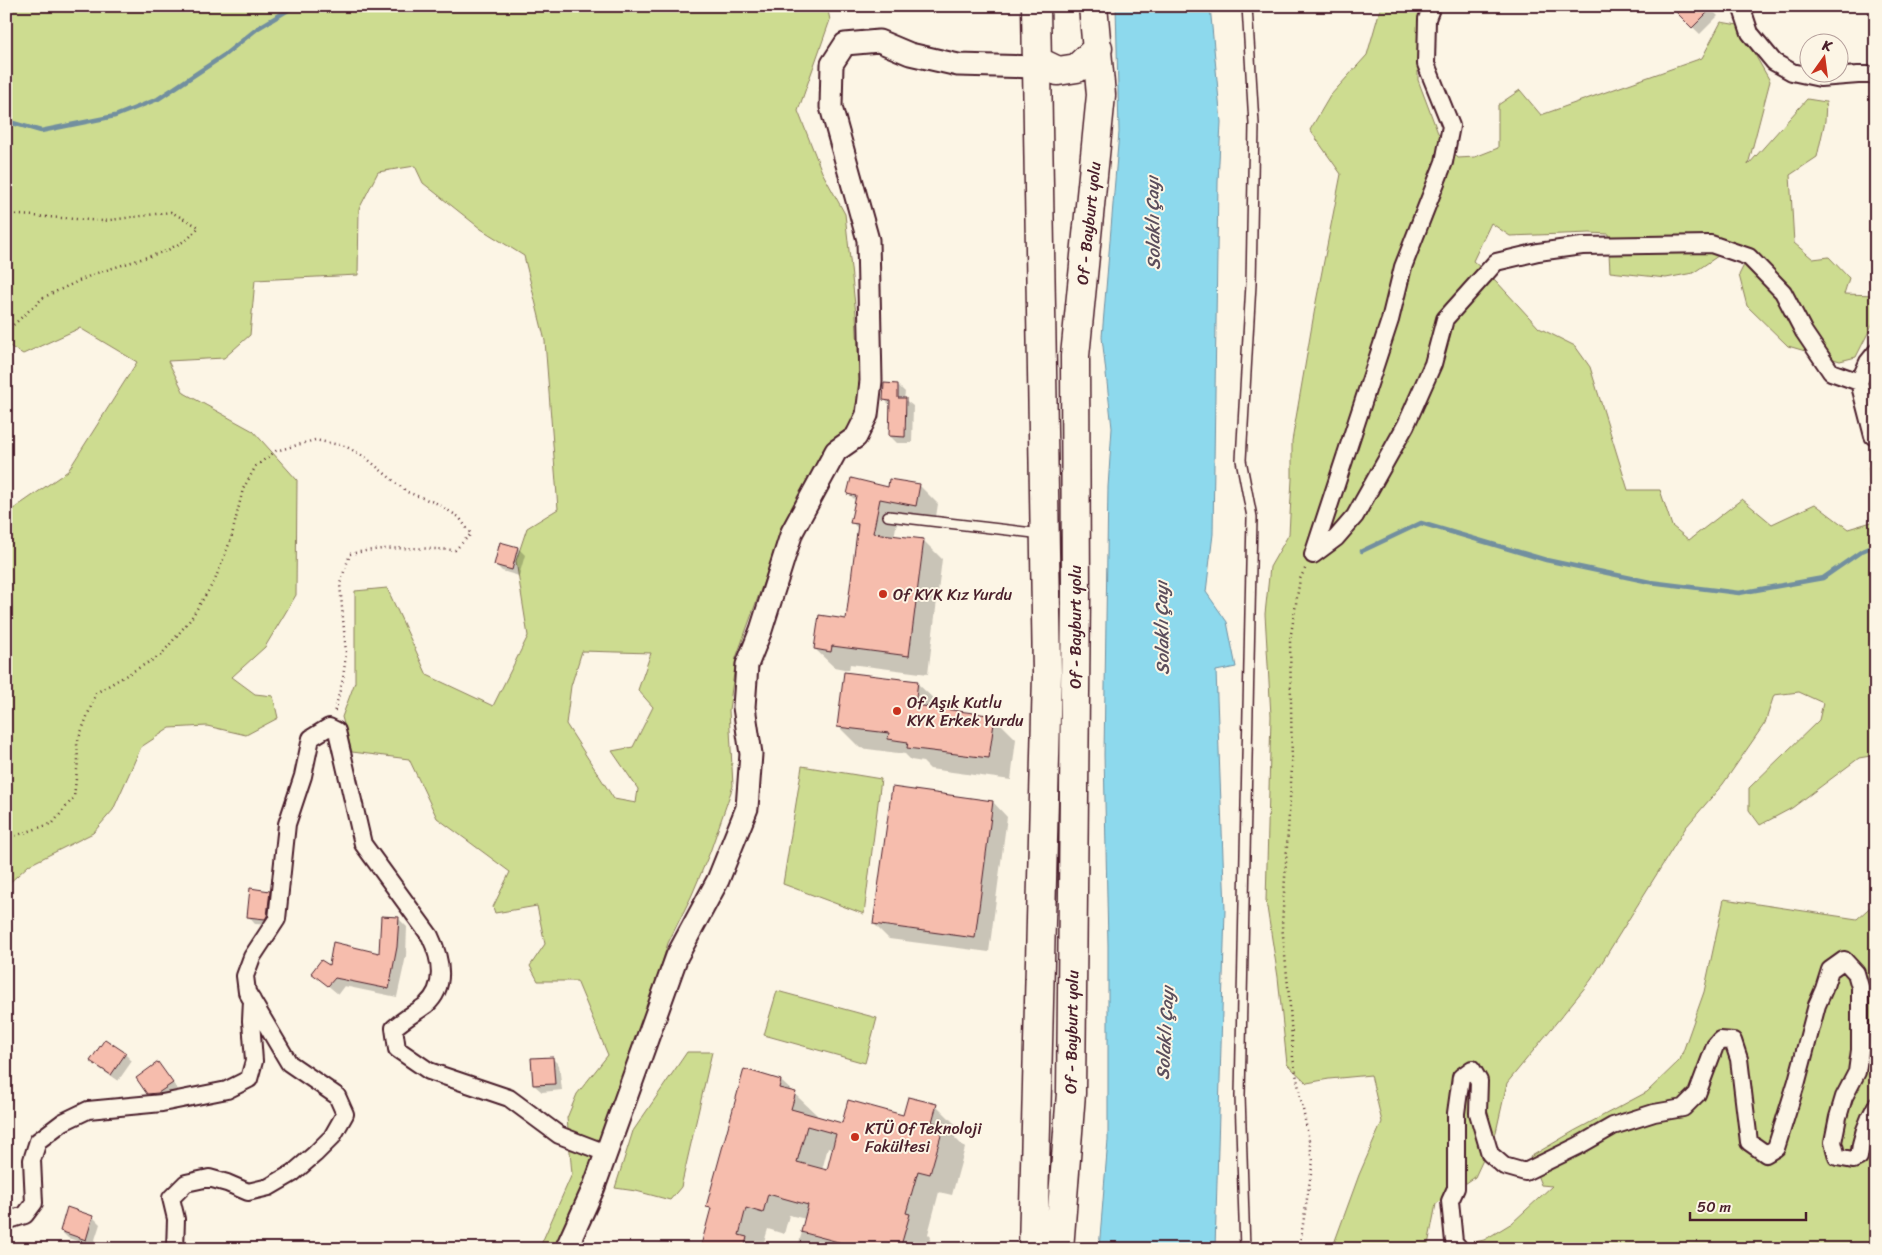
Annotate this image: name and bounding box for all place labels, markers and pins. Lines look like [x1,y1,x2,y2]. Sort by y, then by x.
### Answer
place label: Of KYK Kız Yurdu [893,580,1013,609]
marker: Of KYK Kız Yurdu [877,588,889,600]
place label: Of Aşık Kutlu KYK Erkek Yurdu [907,688,1024,735]
marker: Of Aşık Kutlu KYK Erkek Yurdu [891,705,903,717]
place label: KTÜ Of Teknoloji Fakültesi [865,1114,982,1161]
marker: KTÜ Of Teknoloji Fakültesi [849,1131,861,1143]

